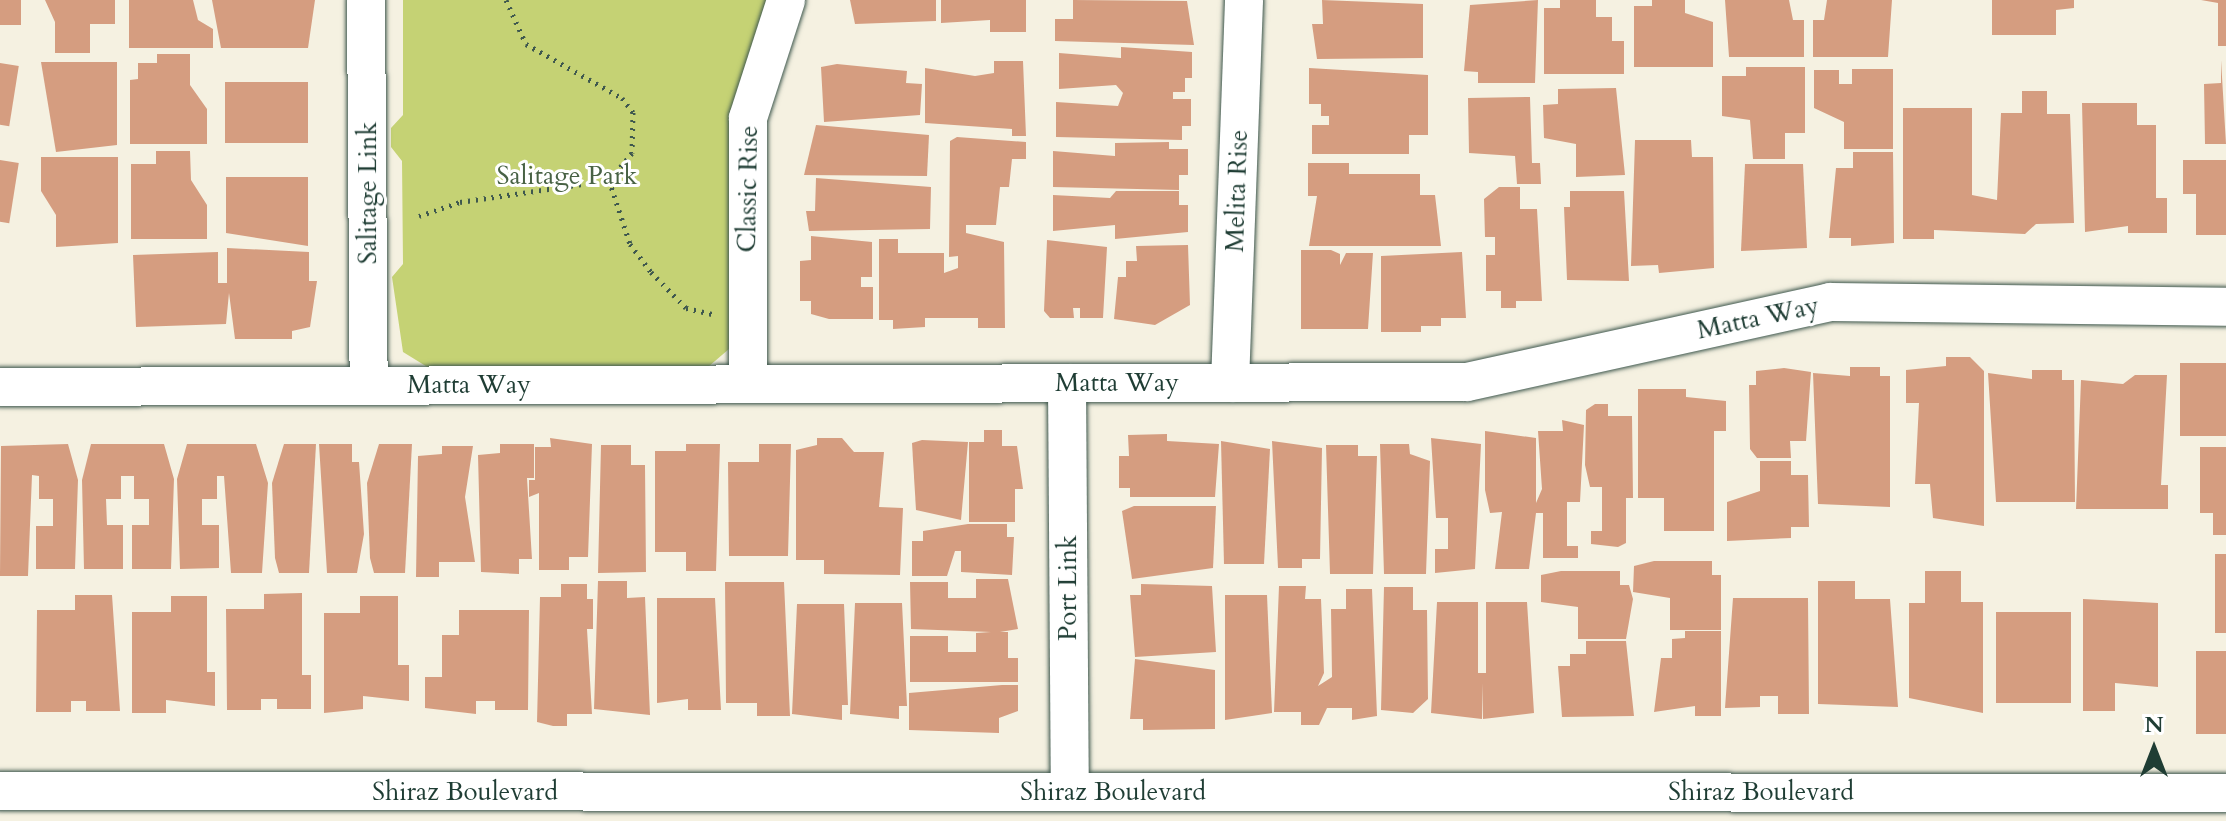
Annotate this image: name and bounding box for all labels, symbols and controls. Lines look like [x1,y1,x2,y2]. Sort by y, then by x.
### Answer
street label: Salitage Link [352,122,384,264]
street label: Classic Rise [731,125,765,253]
street label: Melita Rise [1219,129,1255,253]
park label: Salitage Park [496,160,638,192]
street label: Matta Way [1694,290,1822,346]
street label: Matta Way [1055,367,1179,399]
street label: Matta Way [407,369,531,401]
street label: Port Link [1052,535,1084,641]
north arrow [2114,709,2194,789]
text: N [2144,710,2164,740]
street label: Shiraz Boulevard [372,776,558,808]
street label: Shiraz Boulevard [1020,776,1206,808]
street label: Shiraz Boulevard [1668,776,1854,808]

